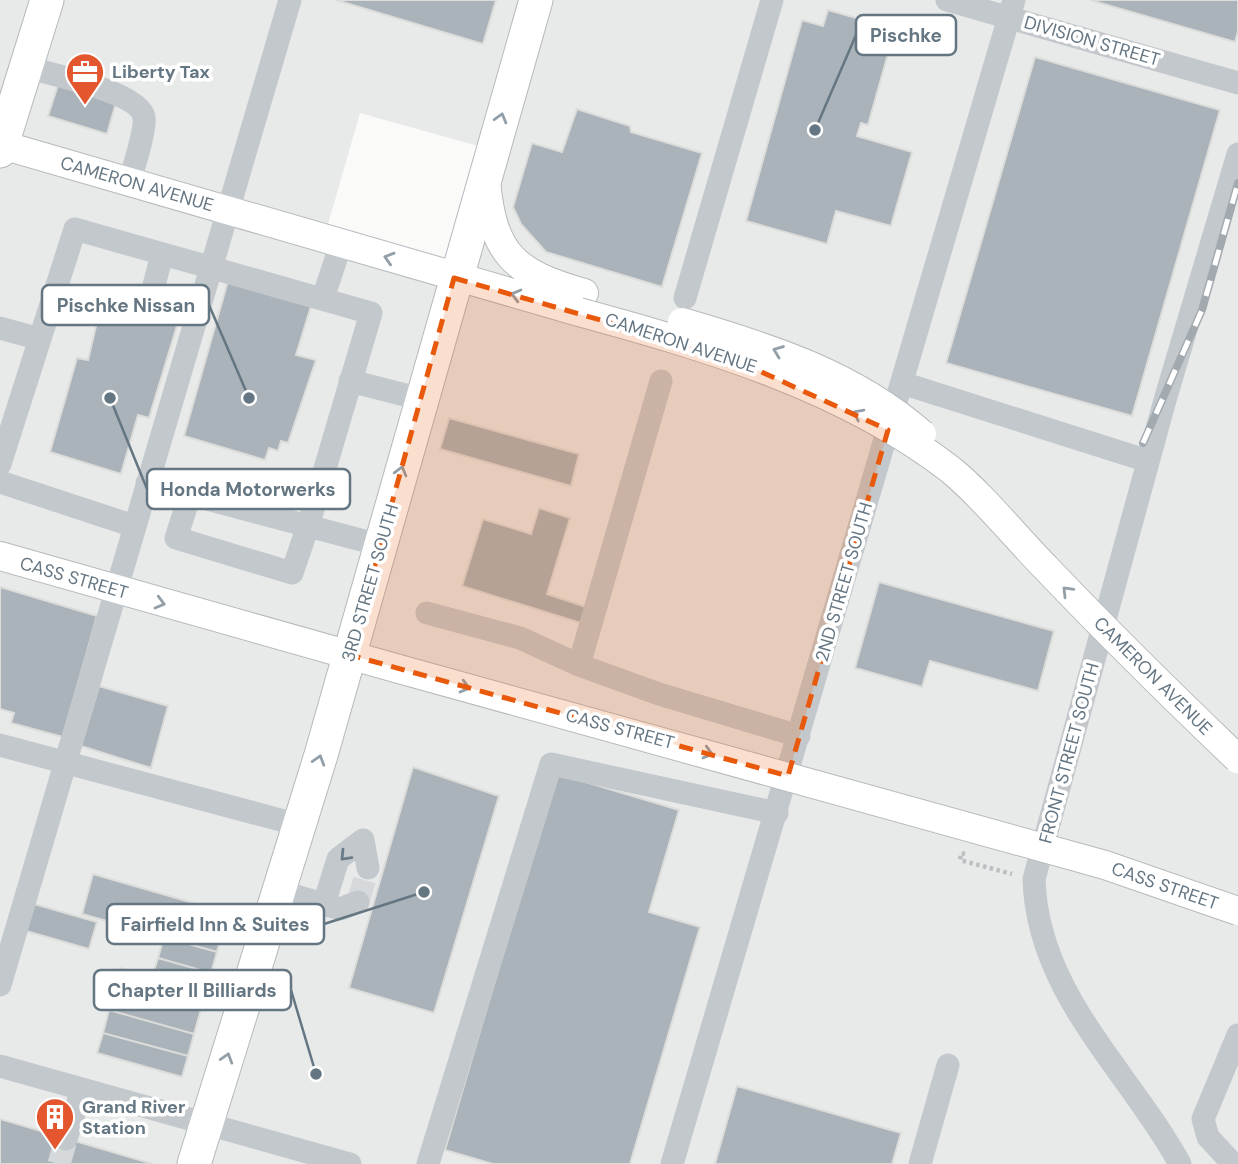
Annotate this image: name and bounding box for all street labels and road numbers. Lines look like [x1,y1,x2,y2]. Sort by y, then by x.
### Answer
street label: DIVISION STREET [1021,10,1163,72]
street label: CAMERON AVENUE [57,151,217,217]
street label: CAMERON AVENUE [602,307,760,379]
street label: 2ND STREET SOUTH [810,500,878,664]
street label: 3RD STREET SOUTH [336,501,404,665]
street label: CASS STREET [17,551,131,605]
street label: CAMERON AVENUE [1088,611,1218,741]
street label: FRONT STREET SOUTH [1033,660,1105,846]
street label: CASS STREET [563,703,677,755]
street label: CASS STREET [1108,856,1222,916]

